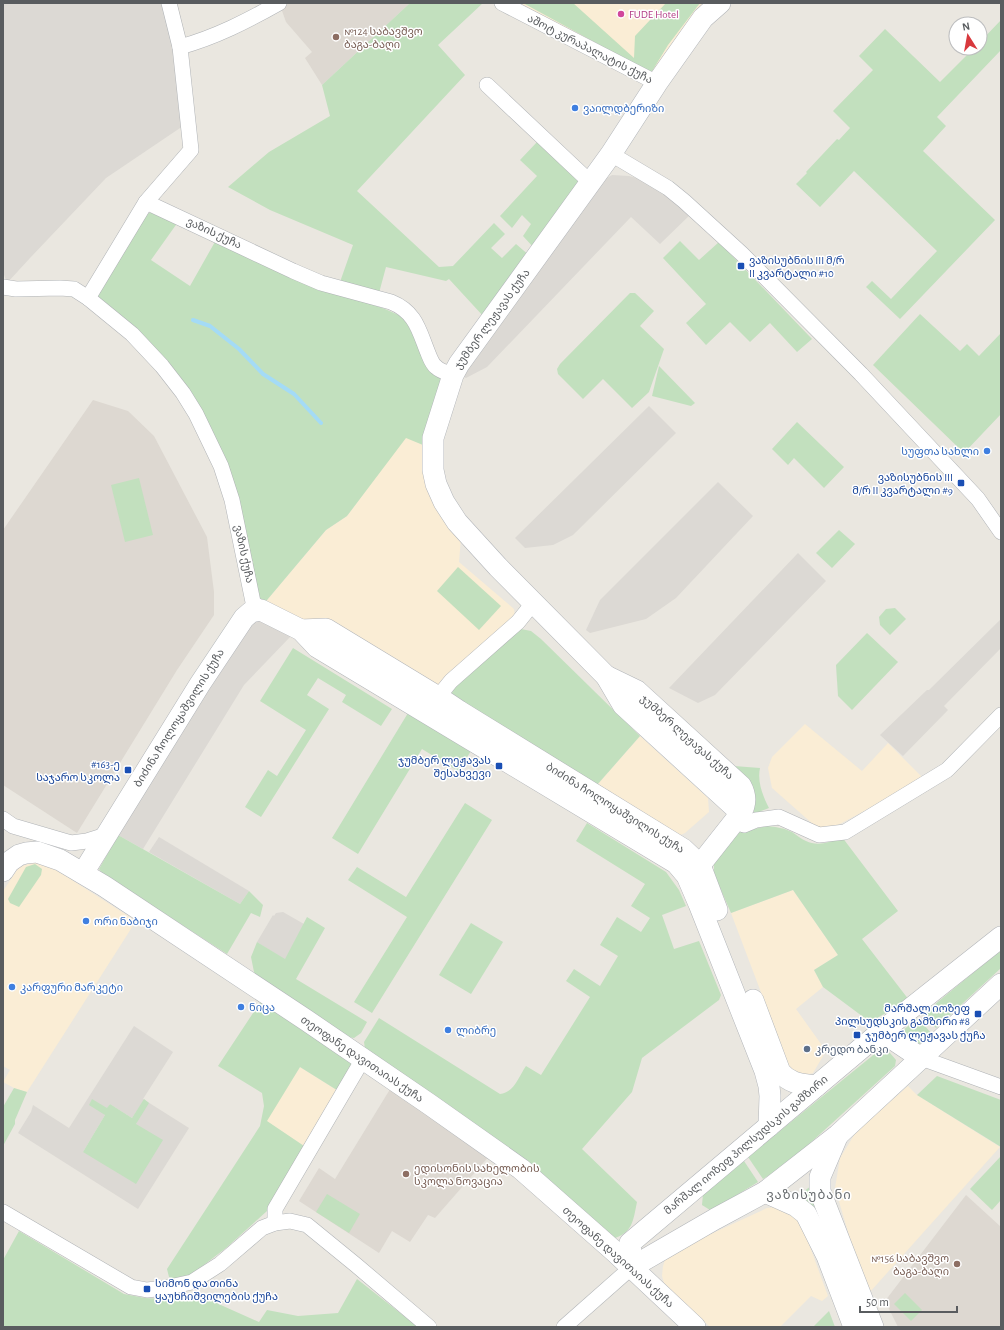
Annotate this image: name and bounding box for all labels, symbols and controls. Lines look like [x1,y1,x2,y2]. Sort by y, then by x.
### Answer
marker: FUDE Hotel [616,9,626,19]
place label: FUDE Hotel [629,9,679,20]
street label: აშოტ კურაპალატის ქუჩა [525,13,654,86]
north arrow [948,16,988,56]
text: N [961,21,971,33]
place label: №124 საბავშვო ბაგა-ბაღი [344,26,423,51]
marker: №124 საბავშვო ბაგა-ბაღი [331,32,341,42]
marker: ვაილდბერიზი [570,103,580,113]
place label: ვაილდბერიზი [583,103,664,115]
street label: ვაზის ქუჩა [184,215,243,251]
place label: ვაზისუბნის III მ/რ II კვარტალი #10 [749,255,845,280]
marker: ვაზისუბნის III მ/რ II კვარტალი #10 [736,261,746,271]
street label: ჯუმბერ ლეჟავას ქუჩა [452,267,533,372]
place label: სუფთა სახლი [901,446,979,458]
marker: სუფთა სახლი [982,446,992,456]
place label: ვაზისუბნის III მ/რ II კვარტალი #9 [852,472,953,497]
marker: ვაზისუბნის III მ/რ II კვარტალი #9 [956,478,966,488]
street label: ვაზის ქუჩა [231,524,256,584]
street label: ბიძინა ჩოლოყაშვილის ქუჩა [132,647,227,790]
street label: ჯუმბერ ლეჟავას ქუჩა [638,693,735,782]
place label: ჯუმბერ ლეჟავას შესახვევი [398,755,491,780]
place label: #163-ე საჯარო სკოლა [36,759,120,784]
marker: ჯუმბერ ლეჟავას შესახვევი [494,761,504,771]
street label: ბიძინა ჩოლოყაშვილის ქუჩა [543,761,686,856]
marker: #163-ე საჯარო სკოლა [123,765,133,775]
marker: ორი ნაბიჯი [81,916,91,926]
place label: ორი ნაბიჯი [94,916,158,928]
marker: კარფური მარკეტი [7,982,17,992]
place label: კარფური მარკეტი [20,982,123,994]
marker: ნიცა [236,1002,246,1012]
place label: ნიცა [249,1002,275,1014]
place label: მარშალ იოზეფ პილსუდსკის გამზირი #8 [835,1003,970,1028]
marker: მარშალ იოზეფ პილსუდსკის გამზირი #8 [973,1009,983,1019]
street label: თეოფანე დავითაიას ქუჩა [298,1014,425,1105]
marker: ლიბრე [443,1025,453,1035]
place label: ლიბრე [456,1025,496,1037]
marker: ჯუმბერ ლეჟავას ქუჩა [852,1030,862,1040]
place label: ჯუმბერ ლეჟავას ქუჩა [865,1030,986,1042]
marker: კრედო ბანკი [802,1044,812,1054]
place label: კრედო ბანკი [815,1044,889,1056]
street label: მარშალ იოზეფ პილსუდსკის გამზირი [662,1073,831,1217]
place label: ედისონის სახელობის სკოლა ნოვაცია [414,1163,540,1188]
marker: ედისონის სახელობის სკოლა ნოვაცია [401,1169,411,1179]
district label: ვაზისუბანი [766,1189,852,1202]
street label: თეოფანე დავითაიას ქუჩა [560,1204,676,1310]
place label: №156 საბავშვო ბაგა-ბაღი [871,1253,949,1278]
marker: №156 საბავშვო ბაგა-ბაღი [952,1259,962,1269]
place label: სიმონ და თინა ყაუხჩიშვილების ქუჩა [155,1278,278,1303]
marker: სიმონ და თინა ყაუხჩიშვილების ქუჩა [142,1284,152,1294]
scale bar [860,1288,957,1314]
text: 50 m [866,1296,889,1308]

